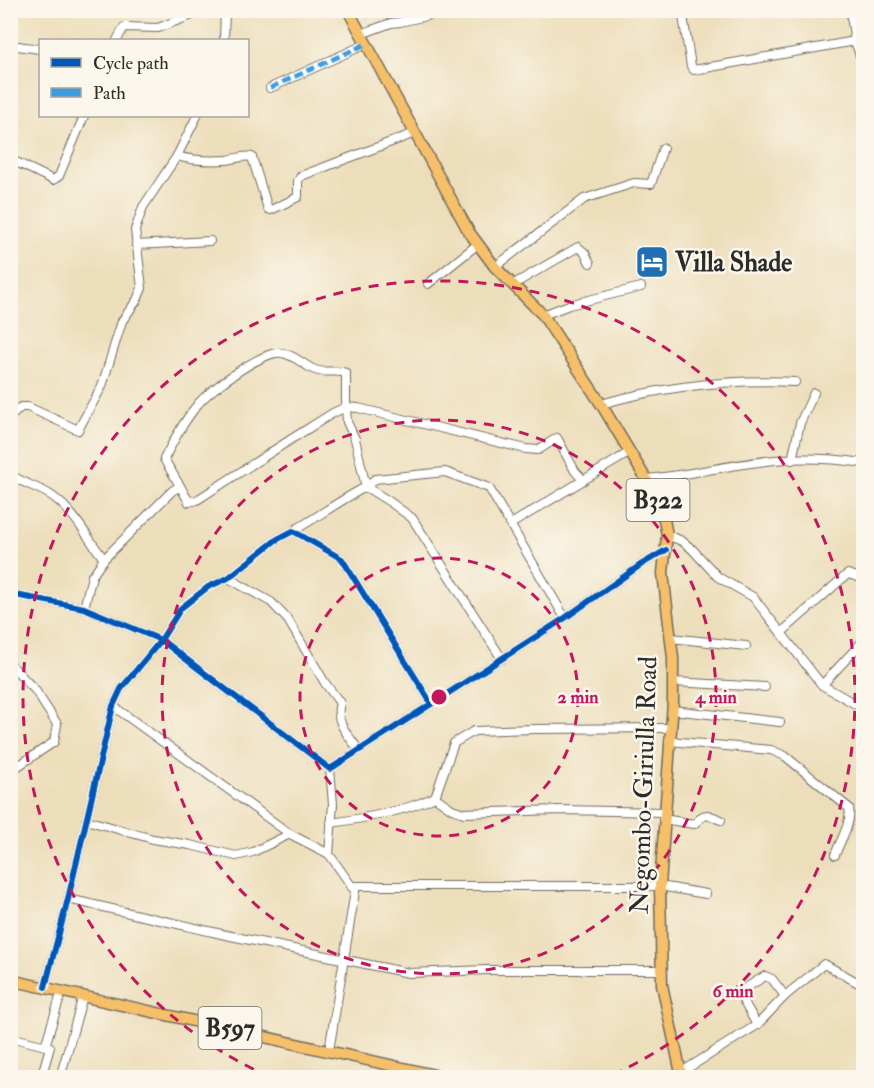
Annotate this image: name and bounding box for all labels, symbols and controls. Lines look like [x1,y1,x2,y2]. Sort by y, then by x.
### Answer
legend [39,39,249,117]
text: Cycle path [93,52,169,75]
text: Path [93,82,126,105]
hotel icon: Villa Shade [634,244,670,280]
place label: Villa Shade [674,247,792,279]
road number: B322 [626,479,690,521]
street label: Negombo-Giriulla Road [624,655,664,914]
text: 2 min [558,686,599,709]
text: 4 min [694,686,737,709]
centre of rings [429,687,449,707]
text: 6 min [713,980,754,1003]
road number: B597 [198,1007,262,1049]

